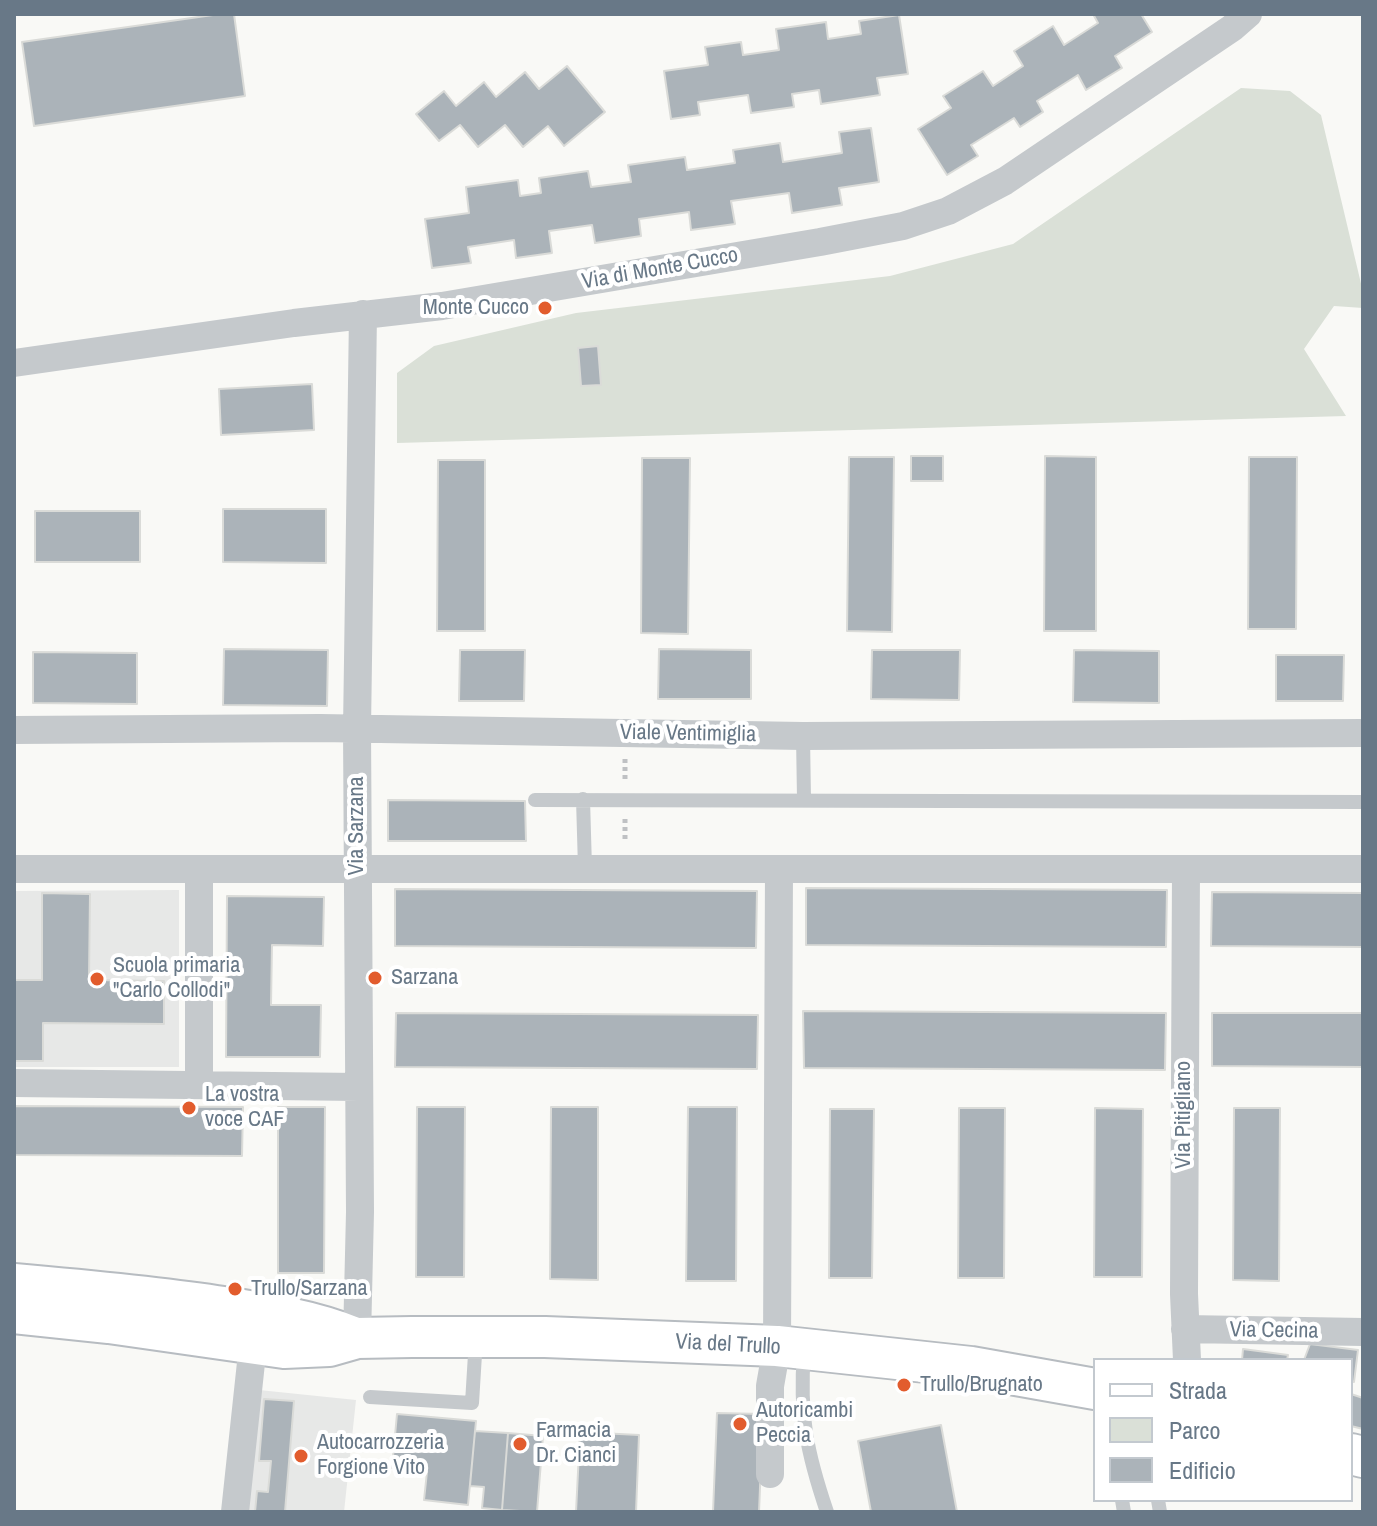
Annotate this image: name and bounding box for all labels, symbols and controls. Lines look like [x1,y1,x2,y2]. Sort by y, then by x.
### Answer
street label: Via di Monte Cucco [580,242,740,296]
place label: Monte Cucco [423,295,529,321]
marker: Monte Cucco [536,299,554,317]
street label: Viale Ventimiglia [620,720,756,748]
street label: Via Sarzana [344,777,370,875]
place label: Scuola primaria "Carlo Collodi" [113,953,240,1004]
place label: Sarzana [391,965,458,991]
marker: Sarzana [366,969,384,987]
marker: Scuola primaria "Carlo Collodi" [88,970,106,988]
street label: Via Pitigliano [1171,1061,1197,1169]
place label: La vostra voce CAF [205,1082,284,1134]
marker: La vostra voce CAF [180,1099,198,1117]
place label: Trullo/Sarzana [251,1276,368,1302]
marker: Trullo/Sarzana [226,1280,244,1298]
street label: Via Cecina [1229,1317,1319,1345]
street label: Via del Trullo [675,1329,781,1361]
legend [1093,1358,1353,1502]
place label: Trullo/Brugnato [920,1372,1043,1398]
text: Strada [1169,1374,1227,1406]
marker: Trullo/Brugnato [895,1376,913,1394]
place label: Autoricambi Peccia [756,1398,853,1450]
text: Parco [1169,1414,1220,1446]
marker: Autoricambi Peccia [731,1415,749,1433]
place label: Farmacia Dr. Cianci [536,1418,616,1470]
place label: Autocarrozzeria Forgione Vito [317,1430,444,1482]
marker: Farmacia Dr. Cianci [511,1435,529,1453]
marker: Autocarrozzeria Forgione Vito [292,1447,310,1465]
text: Edificio [1169,1454,1236,1486]

